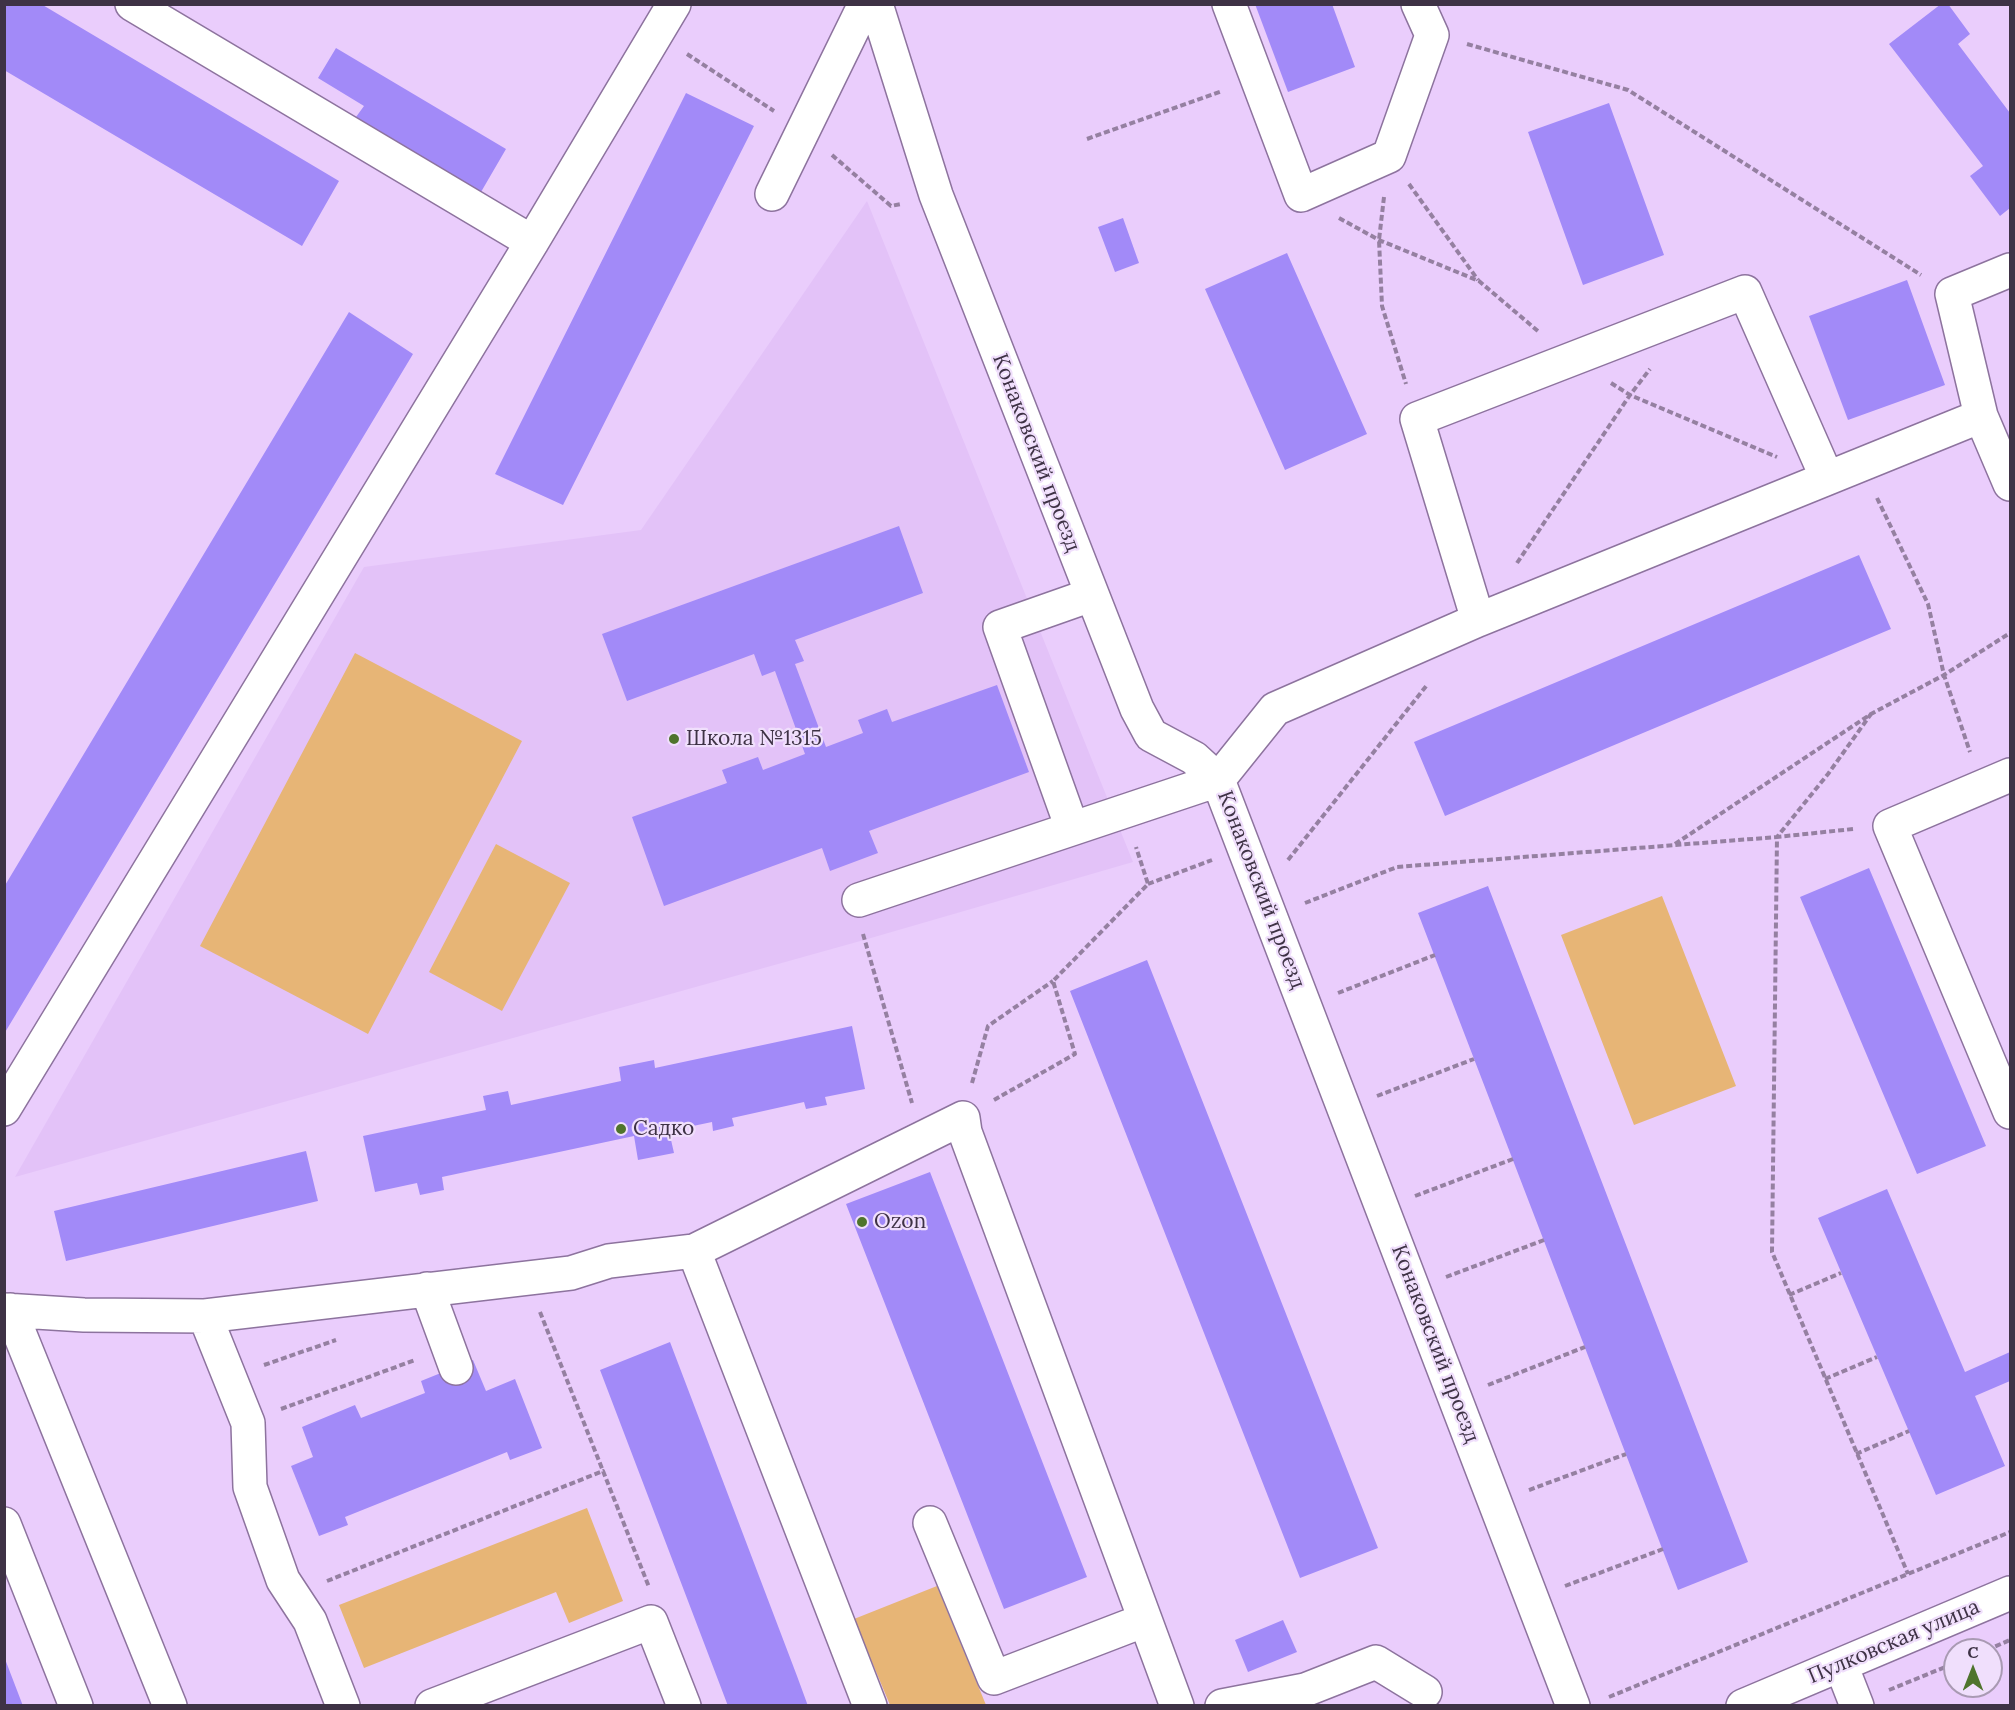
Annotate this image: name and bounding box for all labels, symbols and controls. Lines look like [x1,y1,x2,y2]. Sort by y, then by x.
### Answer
street label: Конаковский проезд [987,350,1085,556]
place label: Школа №1315 [686,726,822,752]
marker: Школа №1315 [667,732,681,746]
street label: Конаковский проезд [1212,787,1310,993]
place label: Садко [633,1116,694,1142]
marker: Садко [614,1122,628,1136]
place label: Ozon [874,1209,926,1235]
marker: Ozon [855,1215,869,1229]
street label: Конаковский проезд [1386,1241,1484,1447]
street label: Пулковская улица [1804,1594,1984,1690]
north arrow [1943,1638,2003,1698]
text: С [1967,1642,1979,1662]

